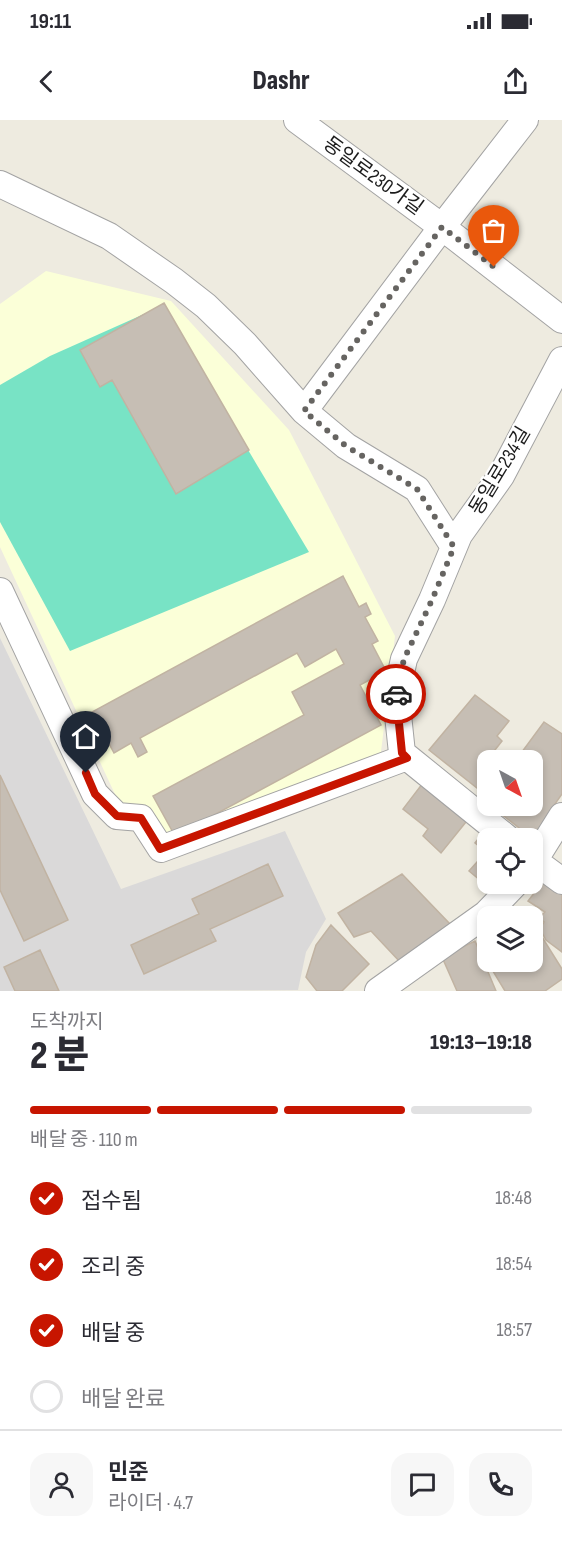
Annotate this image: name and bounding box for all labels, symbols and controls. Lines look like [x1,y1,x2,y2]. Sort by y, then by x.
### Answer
text: 19:11 [30,8,71,35]
icon: back [30,65,63,98]
text: Dashr [252,65,310,97]
icon: share [499,65,532,98]
street label: 동일로230가길 [318,132,428,220]
pin [468,205,519,267]
icon: bag [477,214,510,247]
street label: 동일로234길 [464,423,536,519]
courier [366,664,426,724]
icon: car [380,678,413,711]
pin [60,711,111,773]
icon: home [69,720,102,753]
north arrow [477,750,543,816]
map controls [477,750,543,972]
button: locate [477,828,543,894]
button: layers [477,906,543,972]
text: 도착까지 [30,1010,104,1034]
text: 19:13–19:18 [430,1029,532,1056]
text: 2 분 [30,1033,89,1080]
text: 배달 중 · 110 m [30,1128,138,1152]
icon: check [30,1182,63,1215]
text: 18:48 [495,1186,532,1210]
text: 접수됨 [81,1188,142,1215]
icon: check [30,1248,63,1281]
text: 18:54 [496,1252,532,1276]
text: 조리 중 [81,1254,145,1281]
icon: check [30,1314,63,1347]
text: 18:57 [497,1318,532,1342]
text: 배달 중 [81,1320,145,1347]
text: 배달 완료 [81,1386,165,1413]
button: person [30,1453,93,1516]
button: chat [391,1453,454,1516]
button: phone [469,1453,532,1516]
text: 민준 [108,1459,148,1486]
text: 라이더 · 4.7 [108,1491,193,1515]

